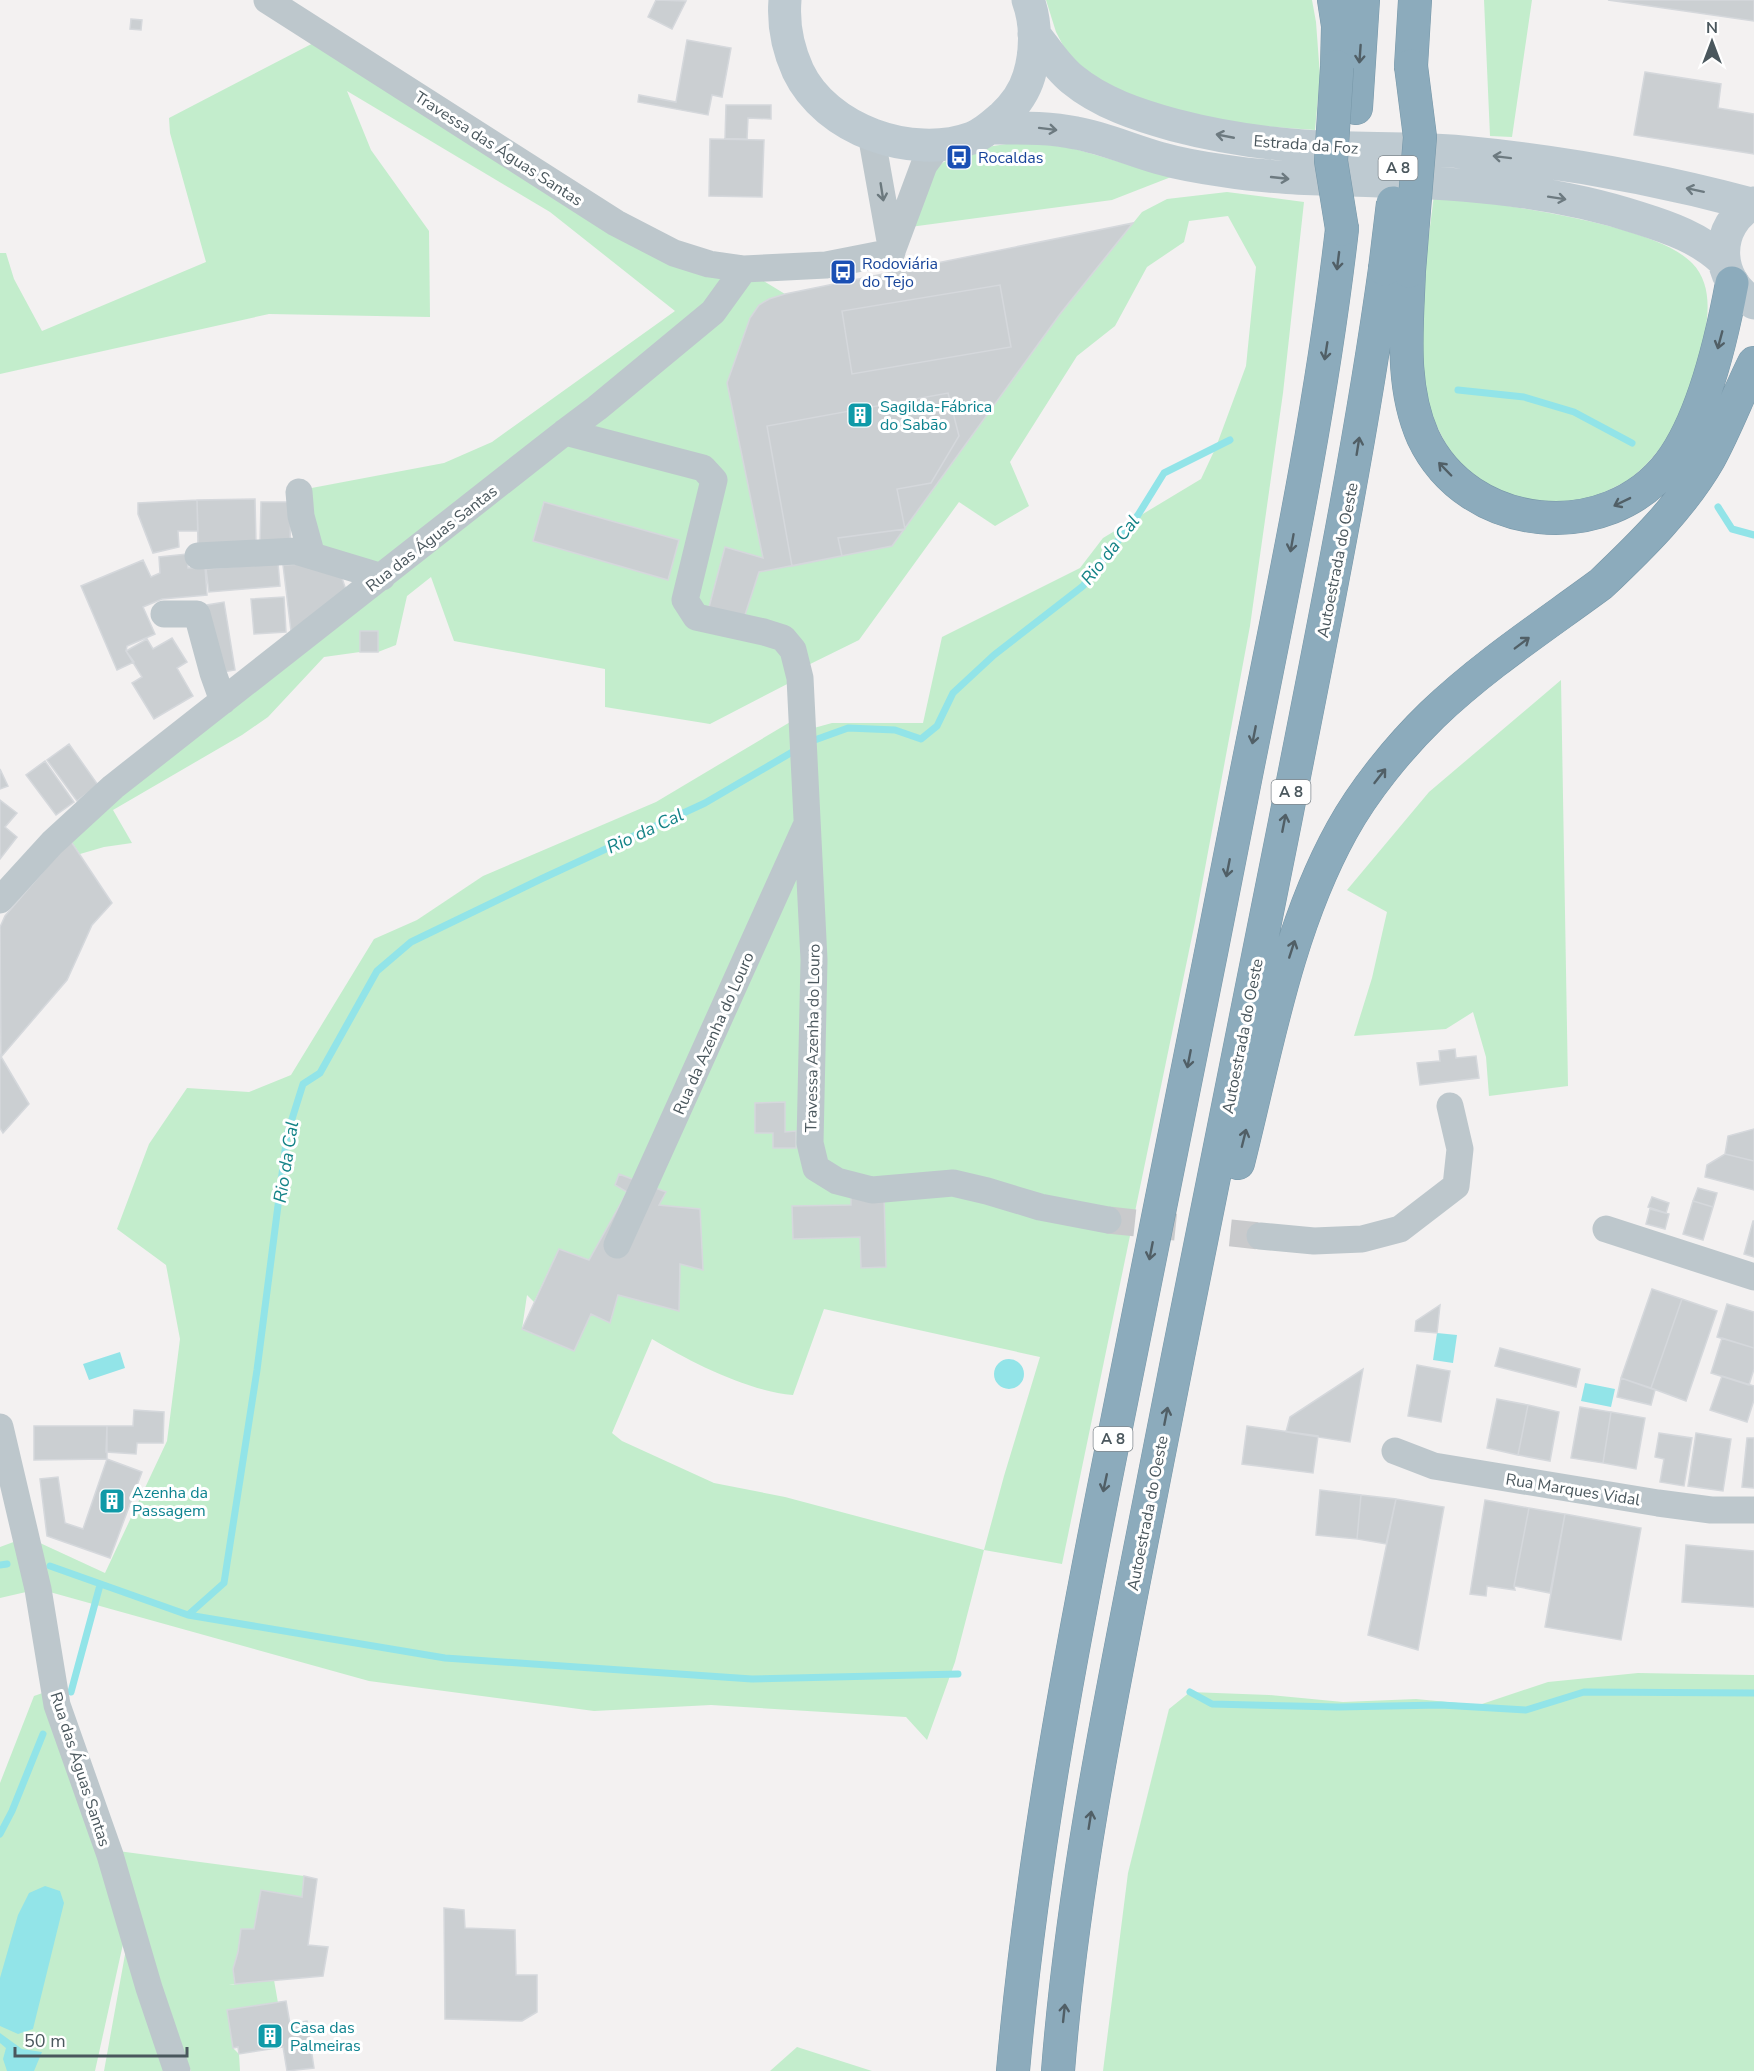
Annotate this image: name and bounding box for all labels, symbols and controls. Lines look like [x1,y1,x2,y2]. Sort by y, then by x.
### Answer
north arrow [1682,12,1742,72]
text: N [1706,17,1718,39]
one-way arrow [1354,44,1365,63]
street label: Travessa das Águas Santas [410,86,587,211]
one-way arrow [1038,124,1058,135]
one-way arrow [1215,130,1235,141]
street label: Estrada da Foz [1253,130,1359,160]
bus stop icon: Rocaldas [944,142,974,172]
place label: Rocaldas [978,147,1043,169]
one-way arrow [1493,152,1513,163]
road number: A 8 [1378,156,1418,180]
one-way arrow [1269,172,1289,183]
one-way arrow [876,182,887,201]
one-way arrow [1685,183,1704,195]
one-way arrow [1547,193,1567,204]
one-way arrow [1333,251,1344,270]
place label: Rodoviária do Tejo [862,253,938,293]
bus stop icon: Rodoviária do Tejo [828,257,858,287]
one-way arrow [1713,331,1725,350]
one-way arrow [1320,341,1331,361]
place label: Sagilda-Fábrica do Sabão [880,396,992,436]
building icon: Sagilda-Fábrica do Sabão [845,400,875,430]
one-way arrow [1353,436,1364,456]
one-way arrow [1437,461,1452,476]
street label: Rua das Águas Santas [361,480,502,597]
street label: Autoestrada do Oeste [1312,481,1364,640]
one-way arrow [1614,497,1632,508]
water label: Rio da Cal [1075,510,1145,590]
one-way arrow [1286,533,1297,553]
one-way arrow [1513,637,1529,650]
one-way arrow [1248,725,1260,744]
one-way arrow [1373,768,1386,784]
road number: A 8 [1272,780,1310,804]
water label: Rio da Cal [603,803,687,859]
one-way arrow [1279,813,1291,832]
one-way arrow [1222,858,1233,877]
one-way arrow [1288,940,1299,959]
street label: Travessa Azenha do Louro [800,943,826,1132]
street label: Rua da Azenha do Louro [668,949,760,1118]
street label: Autoestrada do Oeste [1217,957,1269,1116]
one-way arrow [1183,1049,1194,1069]
water label: Rio da Cal [268,1120,304,1204]
one-way arrow [1239,1128,1251,1147]
one-way arrow [1145,1240,1156,1260]
one-way arrow [1161,1407,1172,1426]
road number: A 8 [1094,1427,1132,1451]
street label: Autoestrada do Oeste [1122,1434,1174,1593]
street label: Rua Marques Vidal [1504,1468,1642,1512]
one-way arrow [1099,1473,1110,1492]
place label: Azenha da Passagem [132,1482,208,1522]
building icon: Azenha da Passagem [97,1486,127,1516]
street label: Rua das Águas Santas [45,1689,115,1849]
one-way arrow [1085,1810,1096,1830]
one-way arrow [1059,2003,1070,2023]
place label: Casa das Palmeiras [290,2017,361,2057]
scale bar [15,2020,188,2058]
building icon: Casa das Palmeiras [255,2021,285,2051]
text: 50 m [24,2029,66,2053]

